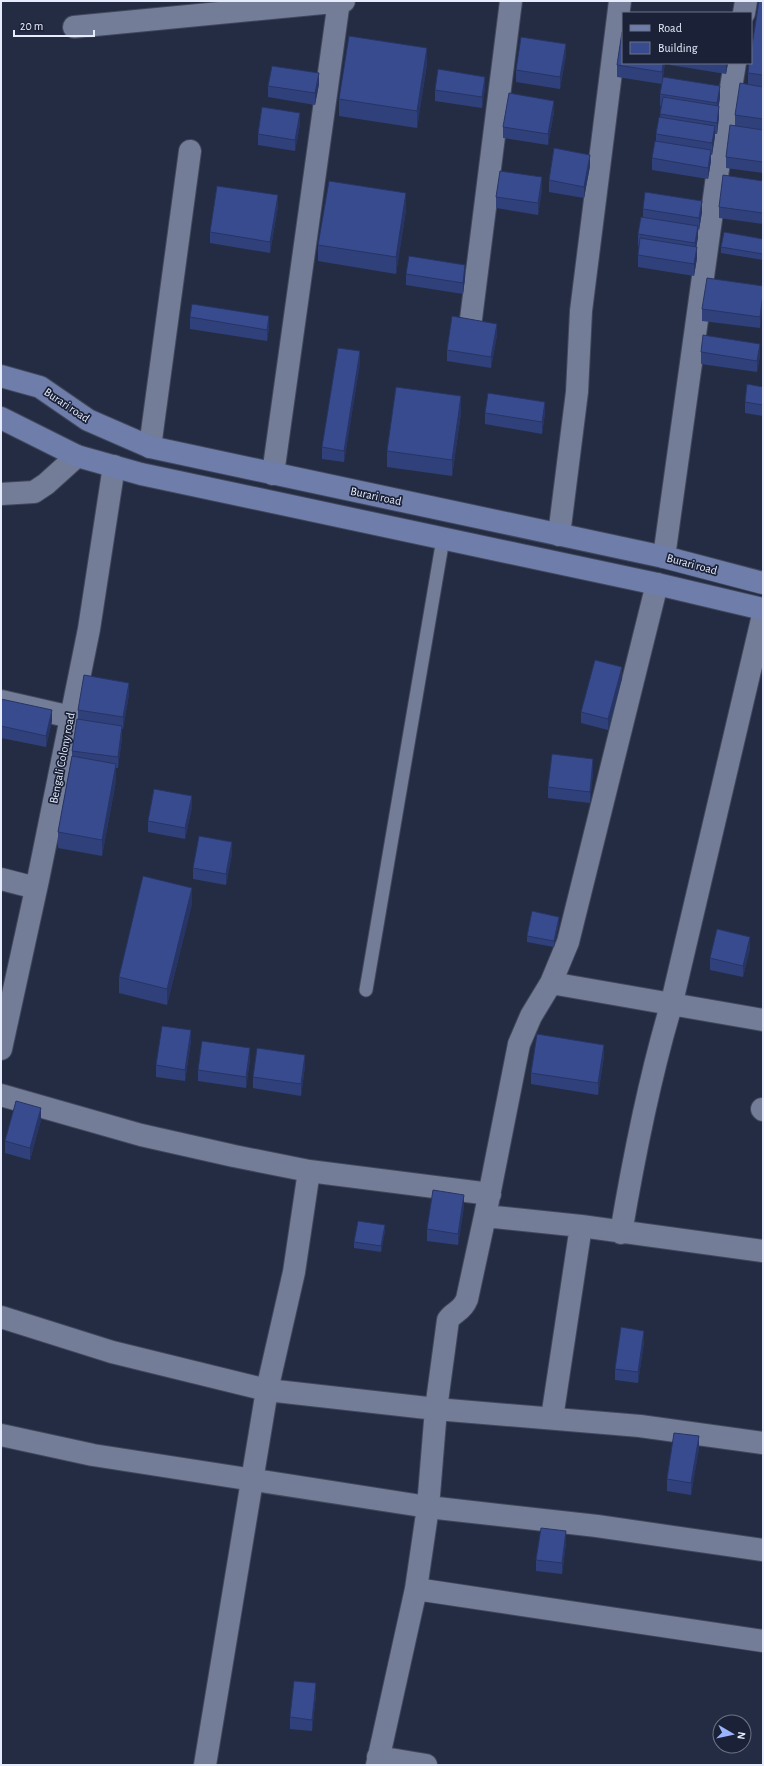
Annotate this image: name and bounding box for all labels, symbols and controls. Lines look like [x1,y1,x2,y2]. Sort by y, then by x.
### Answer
scale bar [14,12,94,38]
legend [622,12,752,64]
text: 20 m [20,20,43,32]
text: Road [658,22,682,34]
text: Building [658,42,698,54]
street label: Burari road [42,386,92,424]
street label: Burari road [349,485,403,507]
street label: Burari road [665,551,719,577]
street label: Bengali Colony road [47,712,78,805]
north arrow [712,1714,752,1754]
text: N [735,1731,747,1740]

